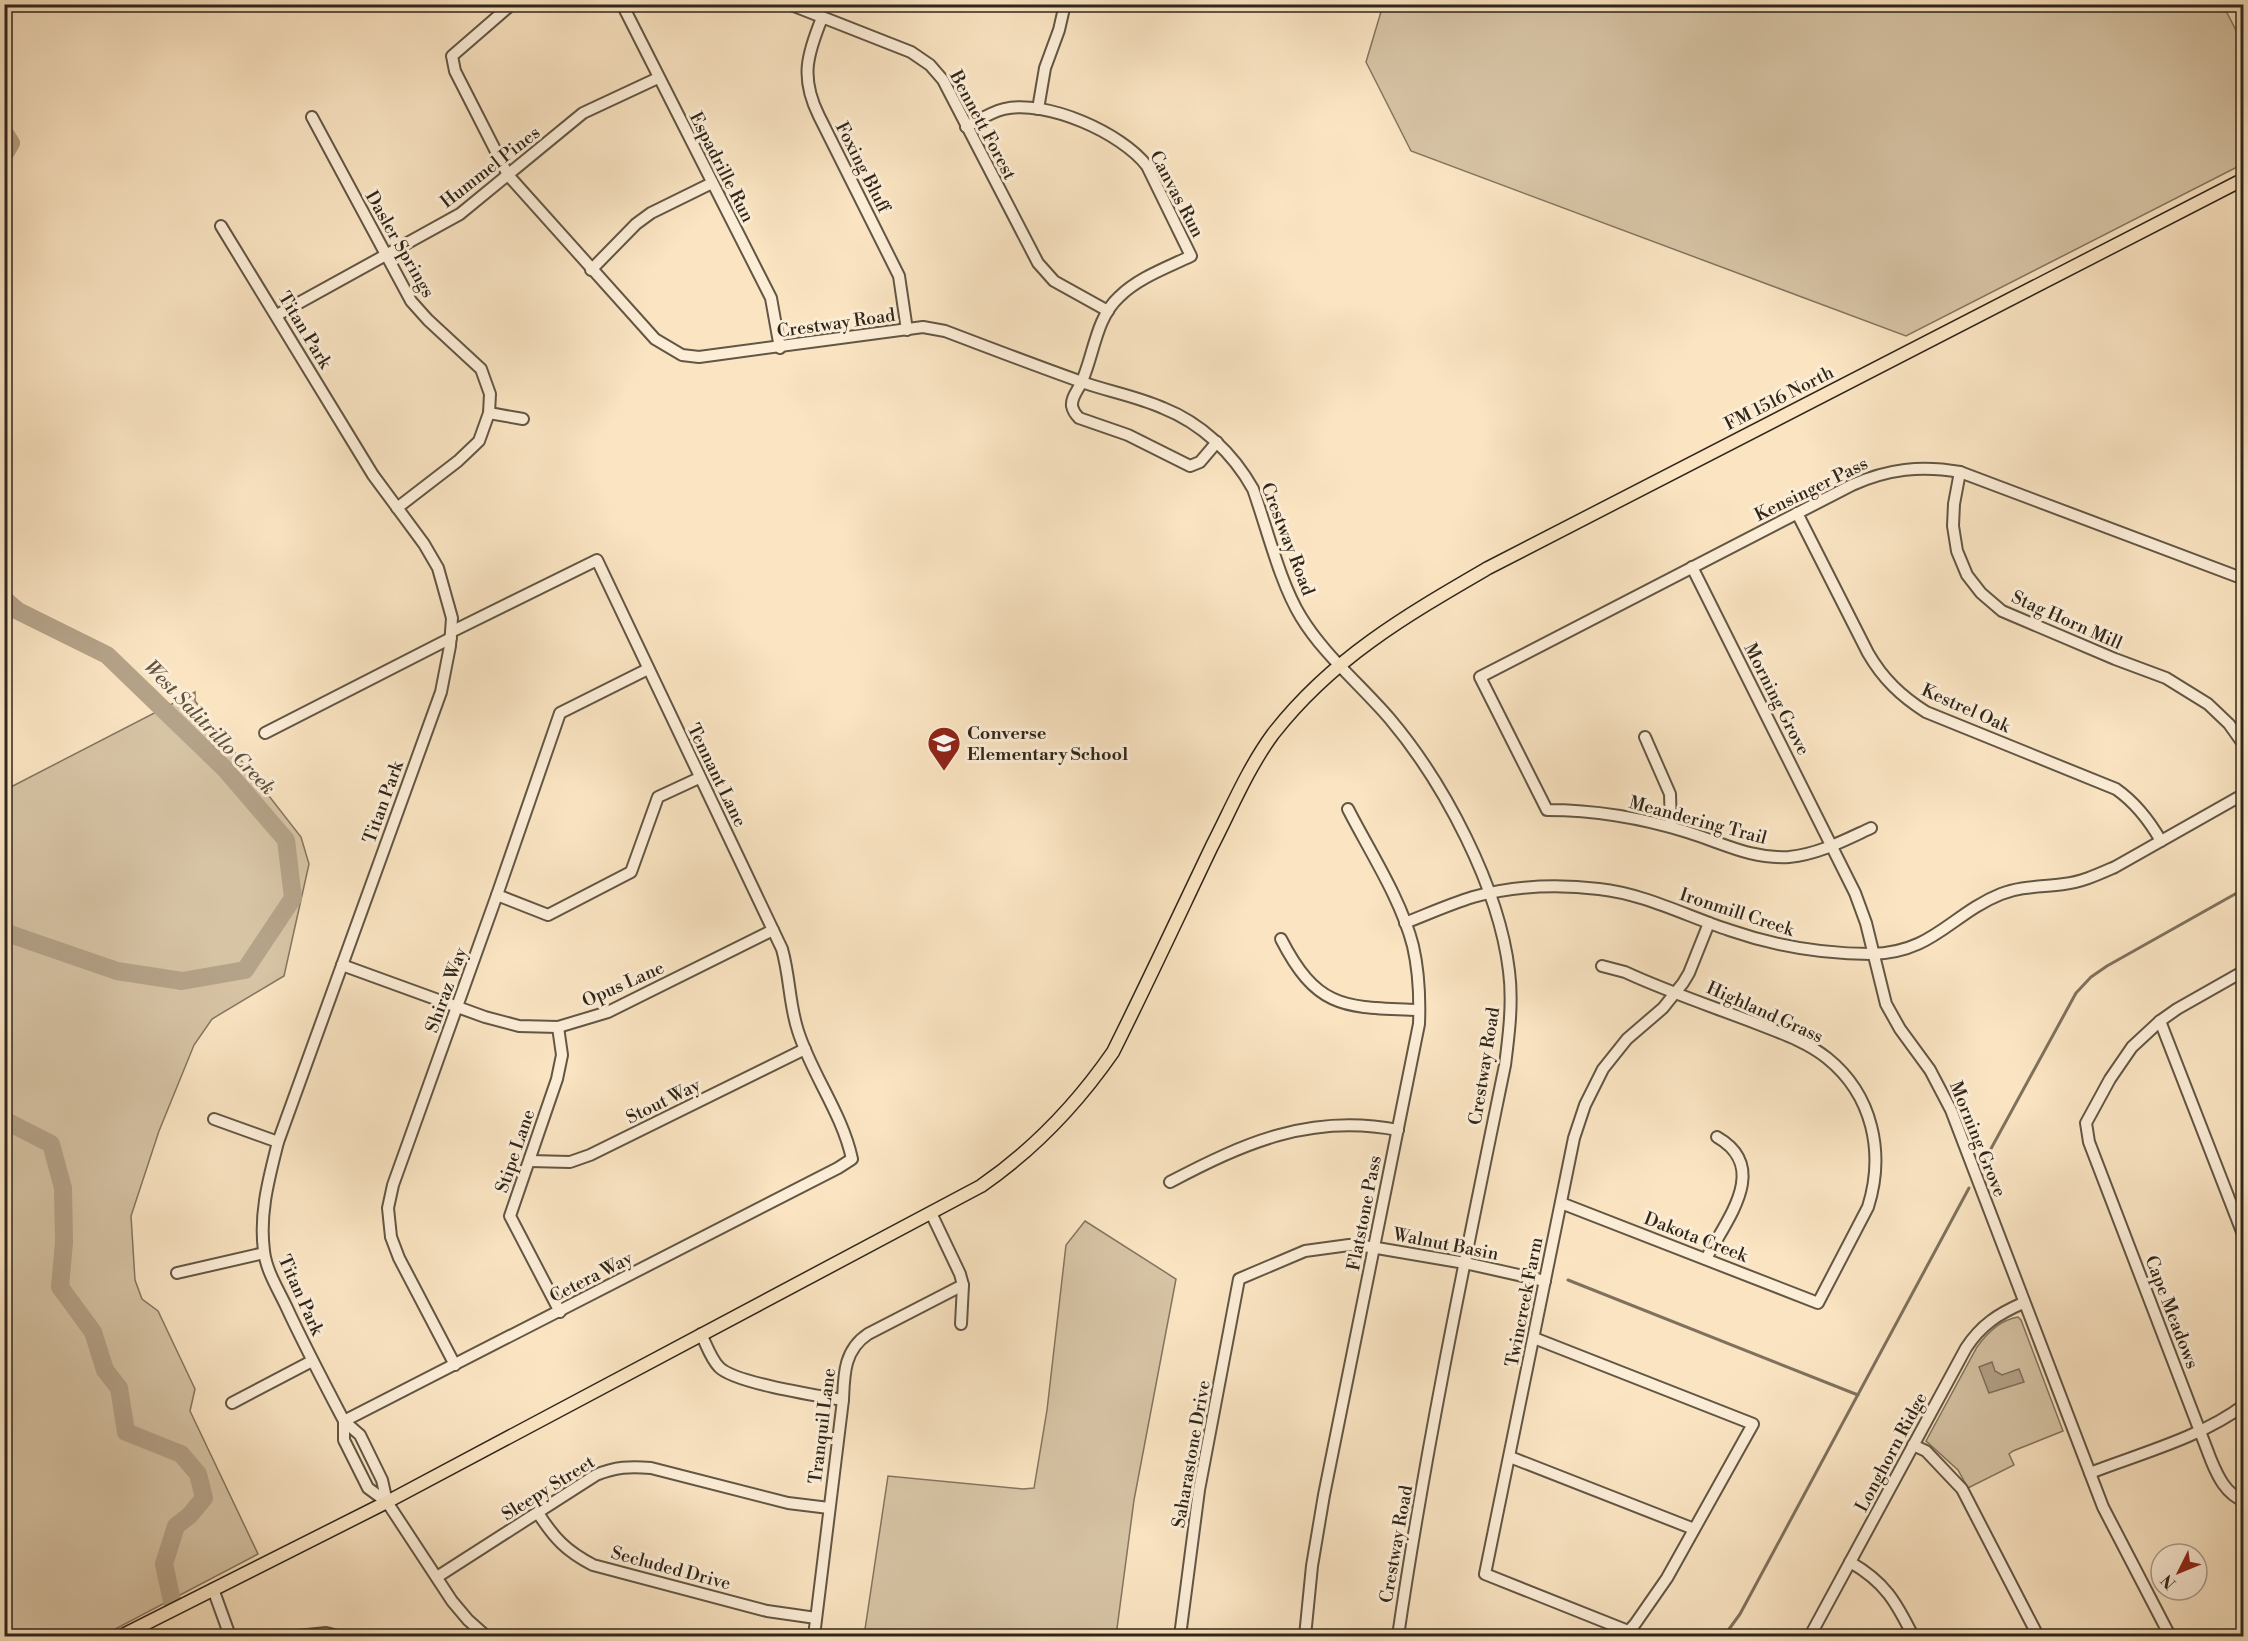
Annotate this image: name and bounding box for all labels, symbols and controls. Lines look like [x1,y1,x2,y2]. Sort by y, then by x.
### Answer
street label: Bennett Forest [944,66,1021,184]
street label: Espadrille Run [684,108,759,227]
street label: Foxing Bluff [830,118,896,218]
street label: Hummel Pines [436,121,545,213]
street label: Canvas Run [1144,147,1209,242]
street label: Dasler Springs [360,187,439,302]
street label: Titan Park [273,288,337,374]
street label: Crestway Road [775,304,897,343]
street label: FM 1516 North [1721,361,1838,436]
street label: Kensinger Pass [1751,452,1872,527]
street label: Crestway Road [1255,479,1320,600]
street label: Stag Horn Mill [2008,586,2126,655]
street label: Morning Grove [1738,639,1815,759]
water label: West Salitrillo Creek [138,655,280,801]
street label: Kestrel Oak [1918,679,2015,739]
street label: Tennant Lane [682,720,752,831]
place label: Converse Elementary School [967,722,1128,766]
school or university icon: Converse Elementary School [926,725,962,772]
street label: Titan Park [358,756,410,846]
street label: Meandering Trail [1626,791,1770,850]
street label: Ironmill Creek [1677,883,1798,942]
street label: Shiraz Way [420,944,473,1036]
street label: Opus Lane [579,956,668,1013]
street label: Highland Grass [1703,976,1827,1049]
street label: Crestway Road [1464,1005,1505,1127]
street label: Stout Way [622,1074,704,1129]
street label: Morning Grove [1944,1078,2011,1200]
street label: Stipe Lane [490,1106,540,1196]
street label: Flatstone Pass [1342,1153,1387,1273]
street label: Dakota Creek [1641,1207,1752,1268]
street label: Walnut Basin [1390,1223,1501,1266]
street label: Twincreek Farm [1501,1235,1548,1369]
street label: Cetera Way [546,1247,637,1308]
street label: Titan Park [273,1251,329,1341]
street label: Cape Meadows [2139,1252,2204,1372]
street label: Tranquil Lane [804,1367,841,1485]
street label: Saharastone Drive [1167,1378,1216,1530]
street label: Longhorn Ridge [1850,1388,1933,1516]
street label: Sleepy Street [498,1450,600,1526]
street label: Crestway Road [1375,1483,1418,1605]
street label: Secluded Drive [608,1541,733,1596]
north arrow [2149,1542,2209,1602]
text: N [2157,1570,2180,1593]

